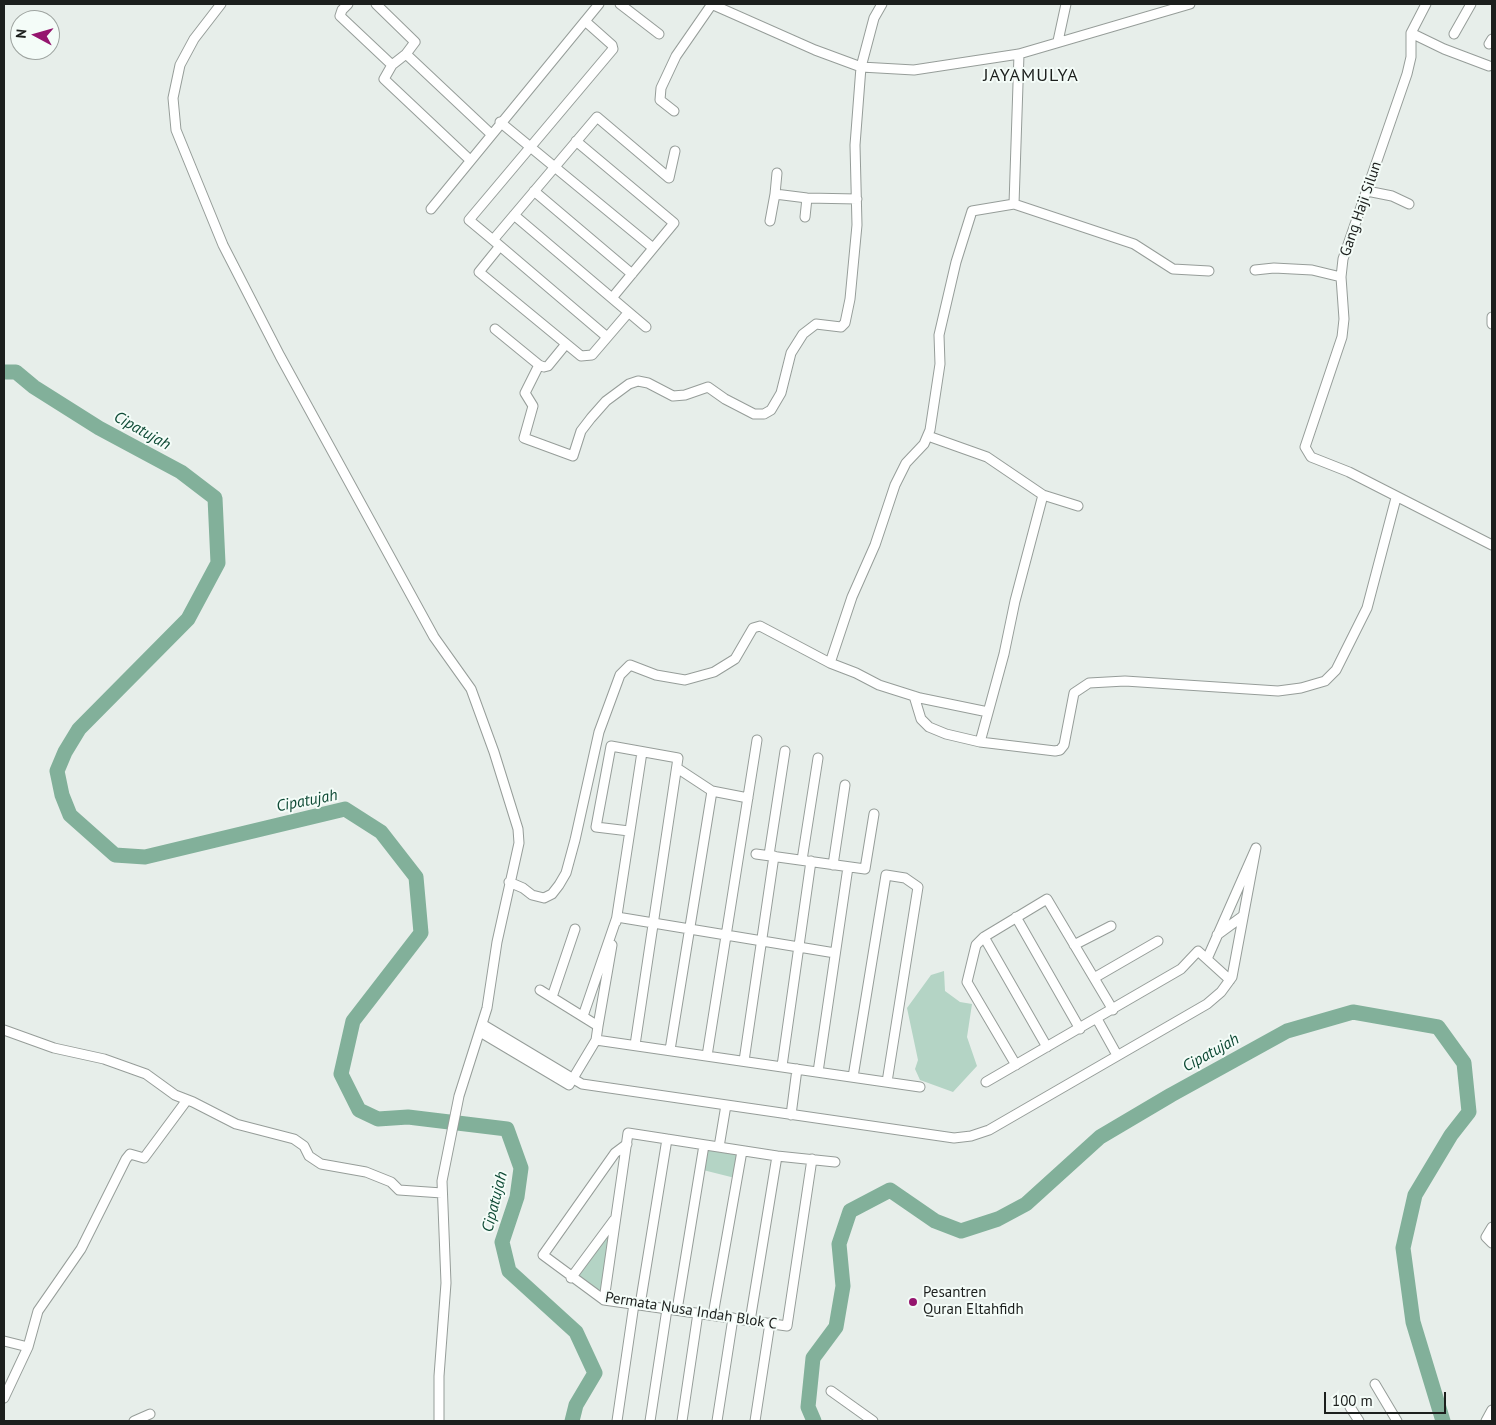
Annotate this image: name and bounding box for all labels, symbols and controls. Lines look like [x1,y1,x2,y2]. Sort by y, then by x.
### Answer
north arrow [10,10,60,60]
text: N [12,28,31,39]
district label: JAYAMULYA [982,65,1080,87]
street label: Gang Haji Silun [1336,159,1386,259]
water label: Cipatujah [110,408,174,454]
water label: Cipatujah [275,786,339,816]
water label: Cipatujah [1179,1030,1243,1076]
water label: Cipatujah [478,1170,512,1234]
place label: Pesantren Quran Eltahfidh [923,1284,1024,1319]
street label: Permata Nusa Indah Blok C [604,1289,778,1333]
marker: Pesantren Quran Eltahfidh [907,1296,919,1308]
scale bar [1326,1382,1448,1414]
text: 100 m [1332,1391,1373,1410]

